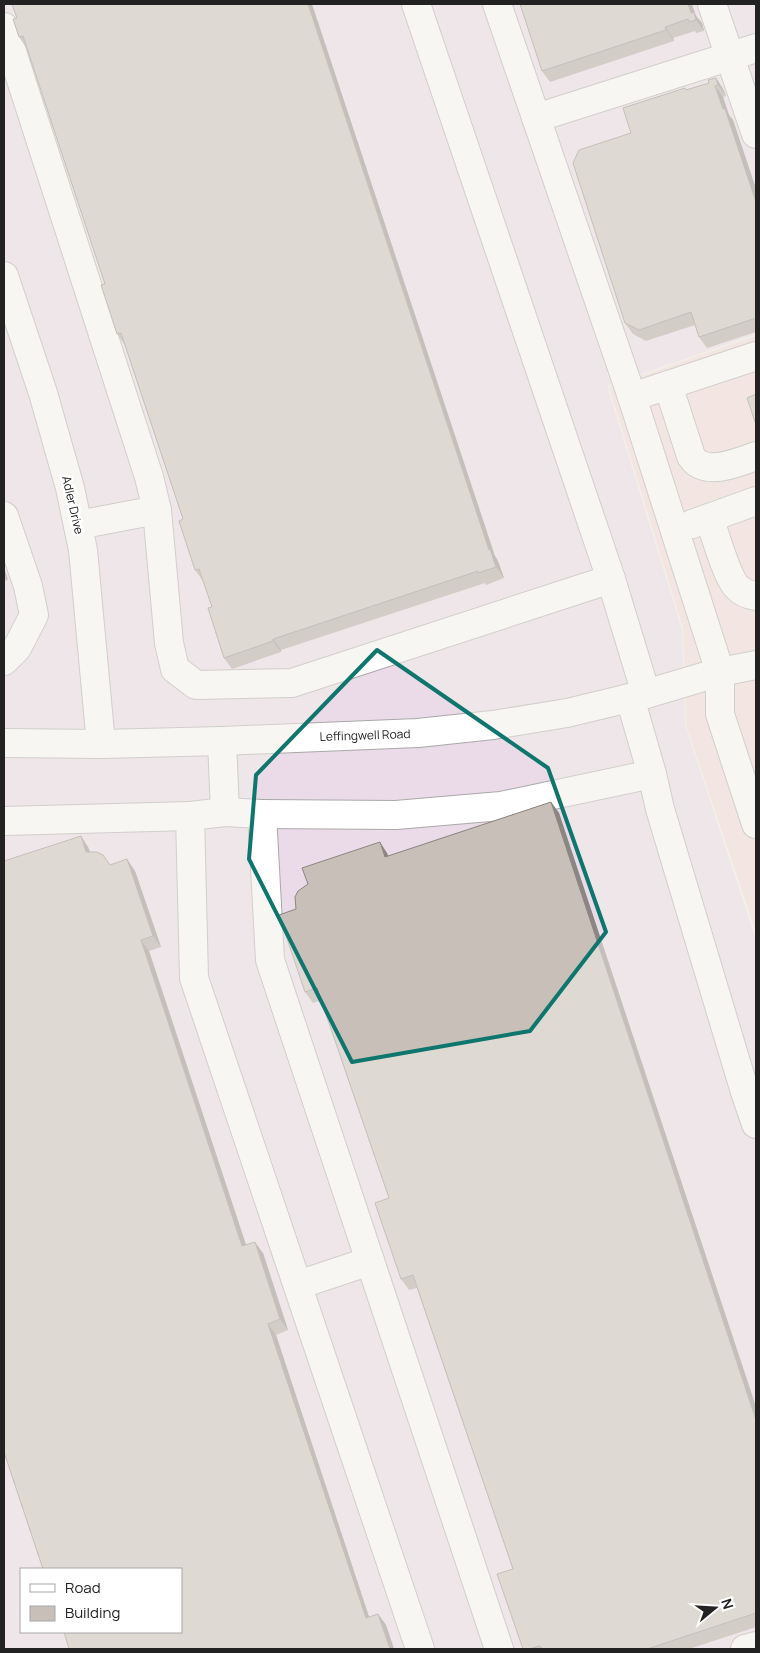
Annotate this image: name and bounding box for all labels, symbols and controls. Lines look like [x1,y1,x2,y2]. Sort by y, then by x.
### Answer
street label: Adler Drive [58,474,88,536]
street label: Leffingwell Road [319,725,411,745]
legend [20,1568,182,1633]
text: Road [65,1577,101,1598]
north arrow [690,1583,740,1633]
text: N [717,1596,738,1612]
text: Building [65,1602,120,1623]

